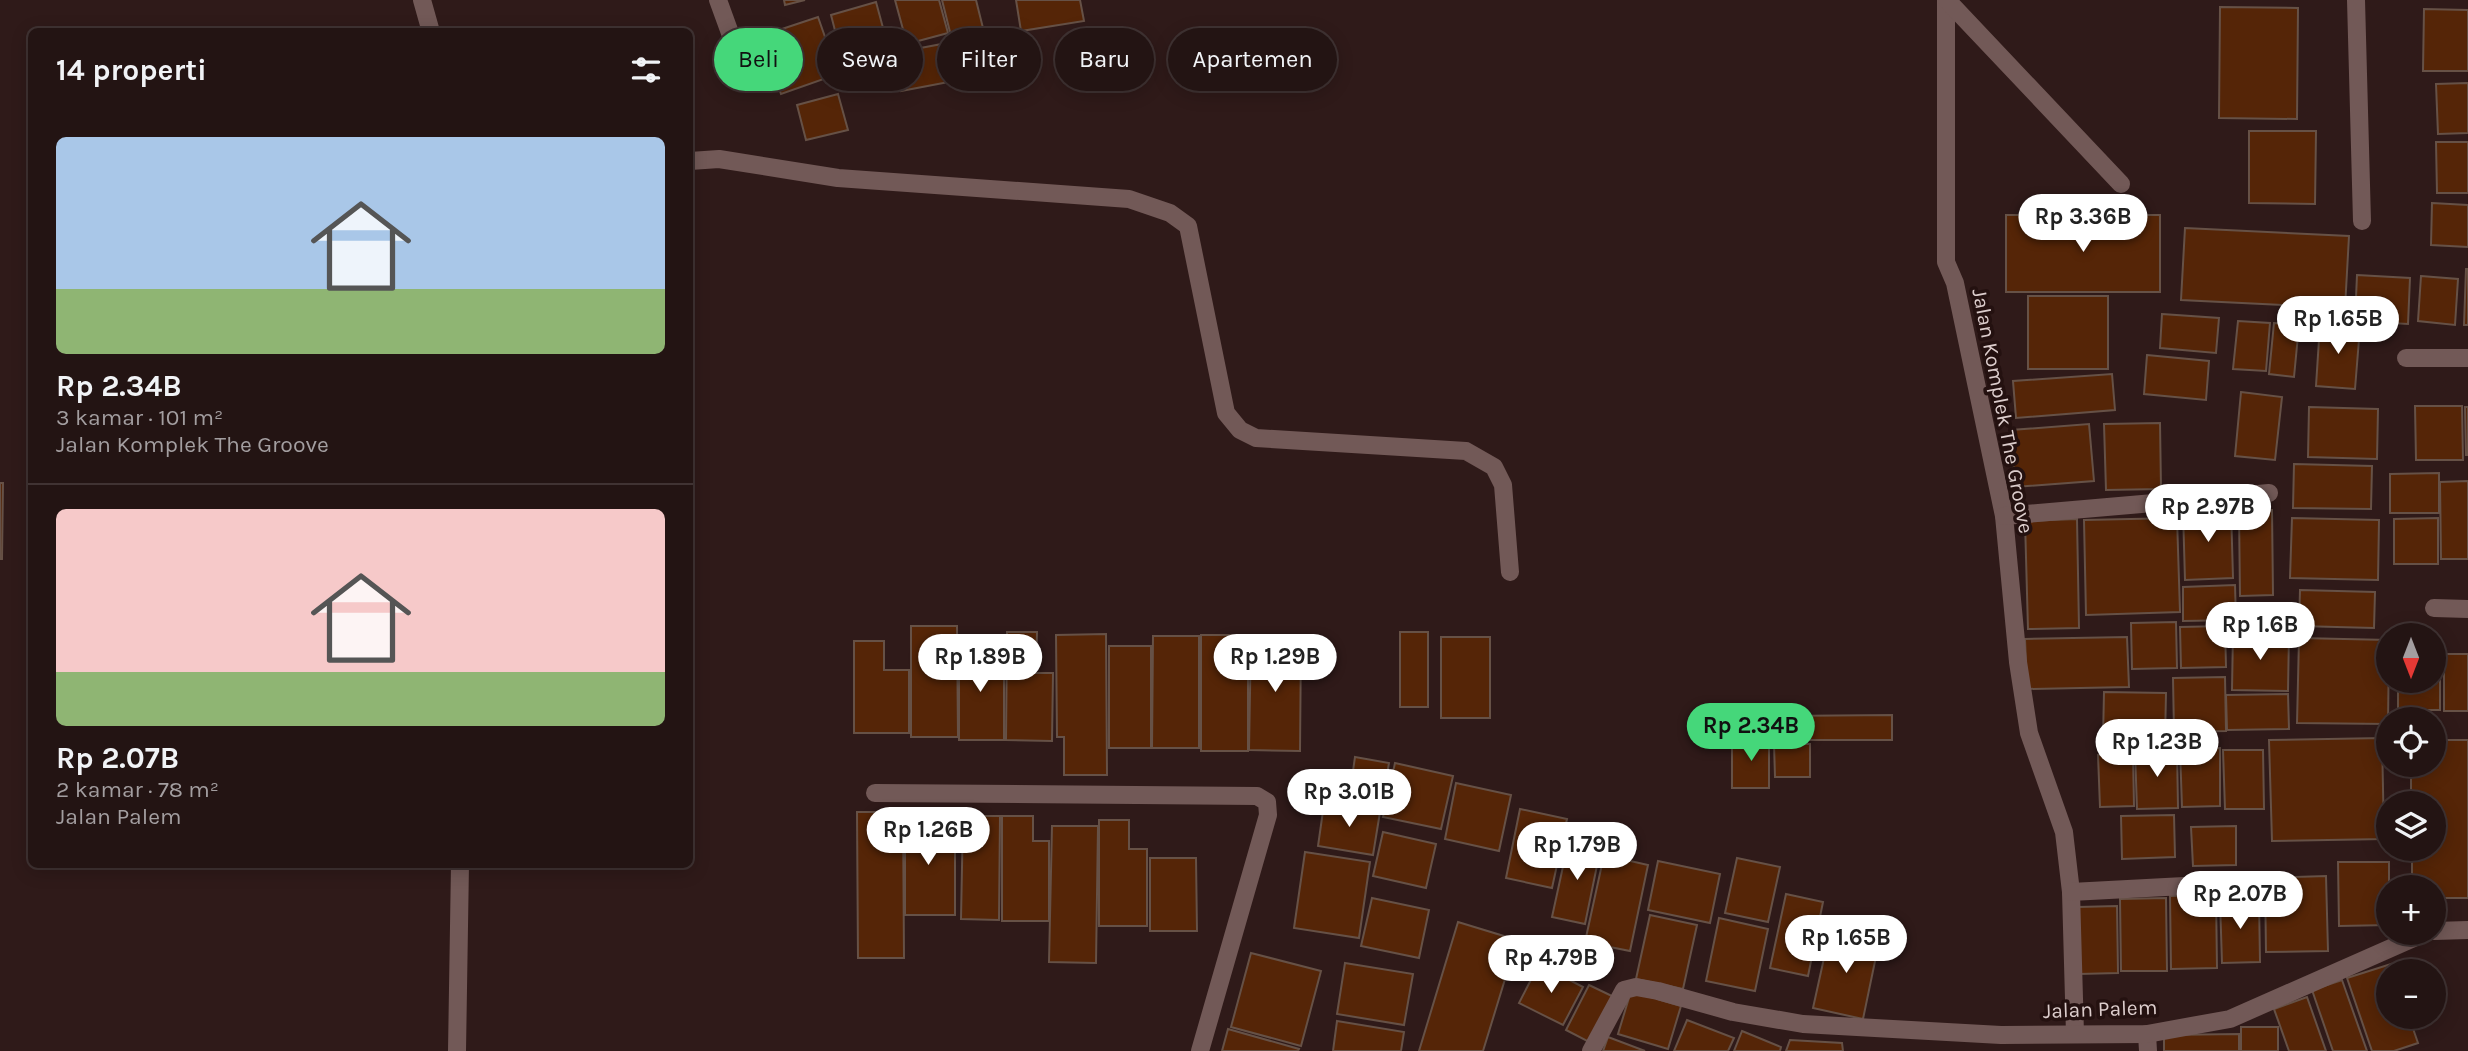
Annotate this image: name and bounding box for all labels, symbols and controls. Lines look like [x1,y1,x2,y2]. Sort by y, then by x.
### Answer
chip: Beli [714,28,803,91]
chip: Sewa [817,28,923,91]
chip: Filter [937,28,1041,91]
chip: Baru [1055,28,1154,91]
chip: Apartemen [1168,28,1337,91]
icon: filters [627,51,665,89]
text: 14 properti [56,52,207,88]
icon: home [298,183,424,309]
pin: Rp 3.36B [2011,194,2155,254]
text: Rp 3.36B [2034,203,2132,230]
street label: Jalan Komplek The Groove [1967,286,2039,536]
pin: Rp 1.65B [2266,296,2410,356]
text: Rp 1.65B [2293,305,2383,332]
text: Rp 2.34B [56,368,182,404]
text: 3 kamar · 101 m² [56,404,223,431]
text: Jalan Komplek The Groove [56,431,329,458]
pin: Rp 2.97B [2136,484,2280,544]
text: Rp 2.97B [2161,493,2255,520]
icon: home [298,555,424,681]
pin: Rp 1.6B [2195,602,2325,662]
text: Rp 1.6B [2222,611,2298,638]
north arrow [2376,623,2446,693]
map controls [2376,623,2446,1029]
pin: Rp 1.89B [908,634,1052,694]
pin: Rp 1.29B [1203,634,1347,694]
text: Rp 1.89B [934,643,1026,670]
text: Rp 1.29B [1230,643,1320,670]
pin: Rp 2.34B [1679,704,1823,763]
button: locate [2376,707,2446,777]
text: Rp 2.34B [1703,712,1799,739]
pin: Rp 1.23B [2085,720,2229,779]
text: Rp 1.23B [2112,728,2202,755]
text: Rp 2.07B [56,740,179,776]
pin: Rp 3.01B [1277,770,1421,829]
text: 2 kamar · 78 m² [56,776,219,803]
text: Rp 3.01B [1303,778,1395,805]
button: layers [2376,791,2446,861]
text: Jalan Palem [56,803,182,830]
pin: Rp 1.26B [856,808,1000,867]
text: Rp 1.26B [883,816,973,843]
pin: Rp 1.79B [1505,822,1649,882]
text: Rp 1.79B [1533,831,1621,858]
pin: Rp 2.07B [2168,872,2312,931]
button: + [2376,875,2446,945]
text: Rp 2.07B [2193,880,2287,907]
pin: Rp 1.65B [1774,916,1918,975]
text: Rp 1.65B [1801,924,1891,951]
pin: Rp 4.79B [1479,936,1623,995]
text: Rp 4.79B [1504,944,1598,971]
button: − [2376,959,2446,1029]
street label: Jalan Palem [2042,995,2158,1023]

